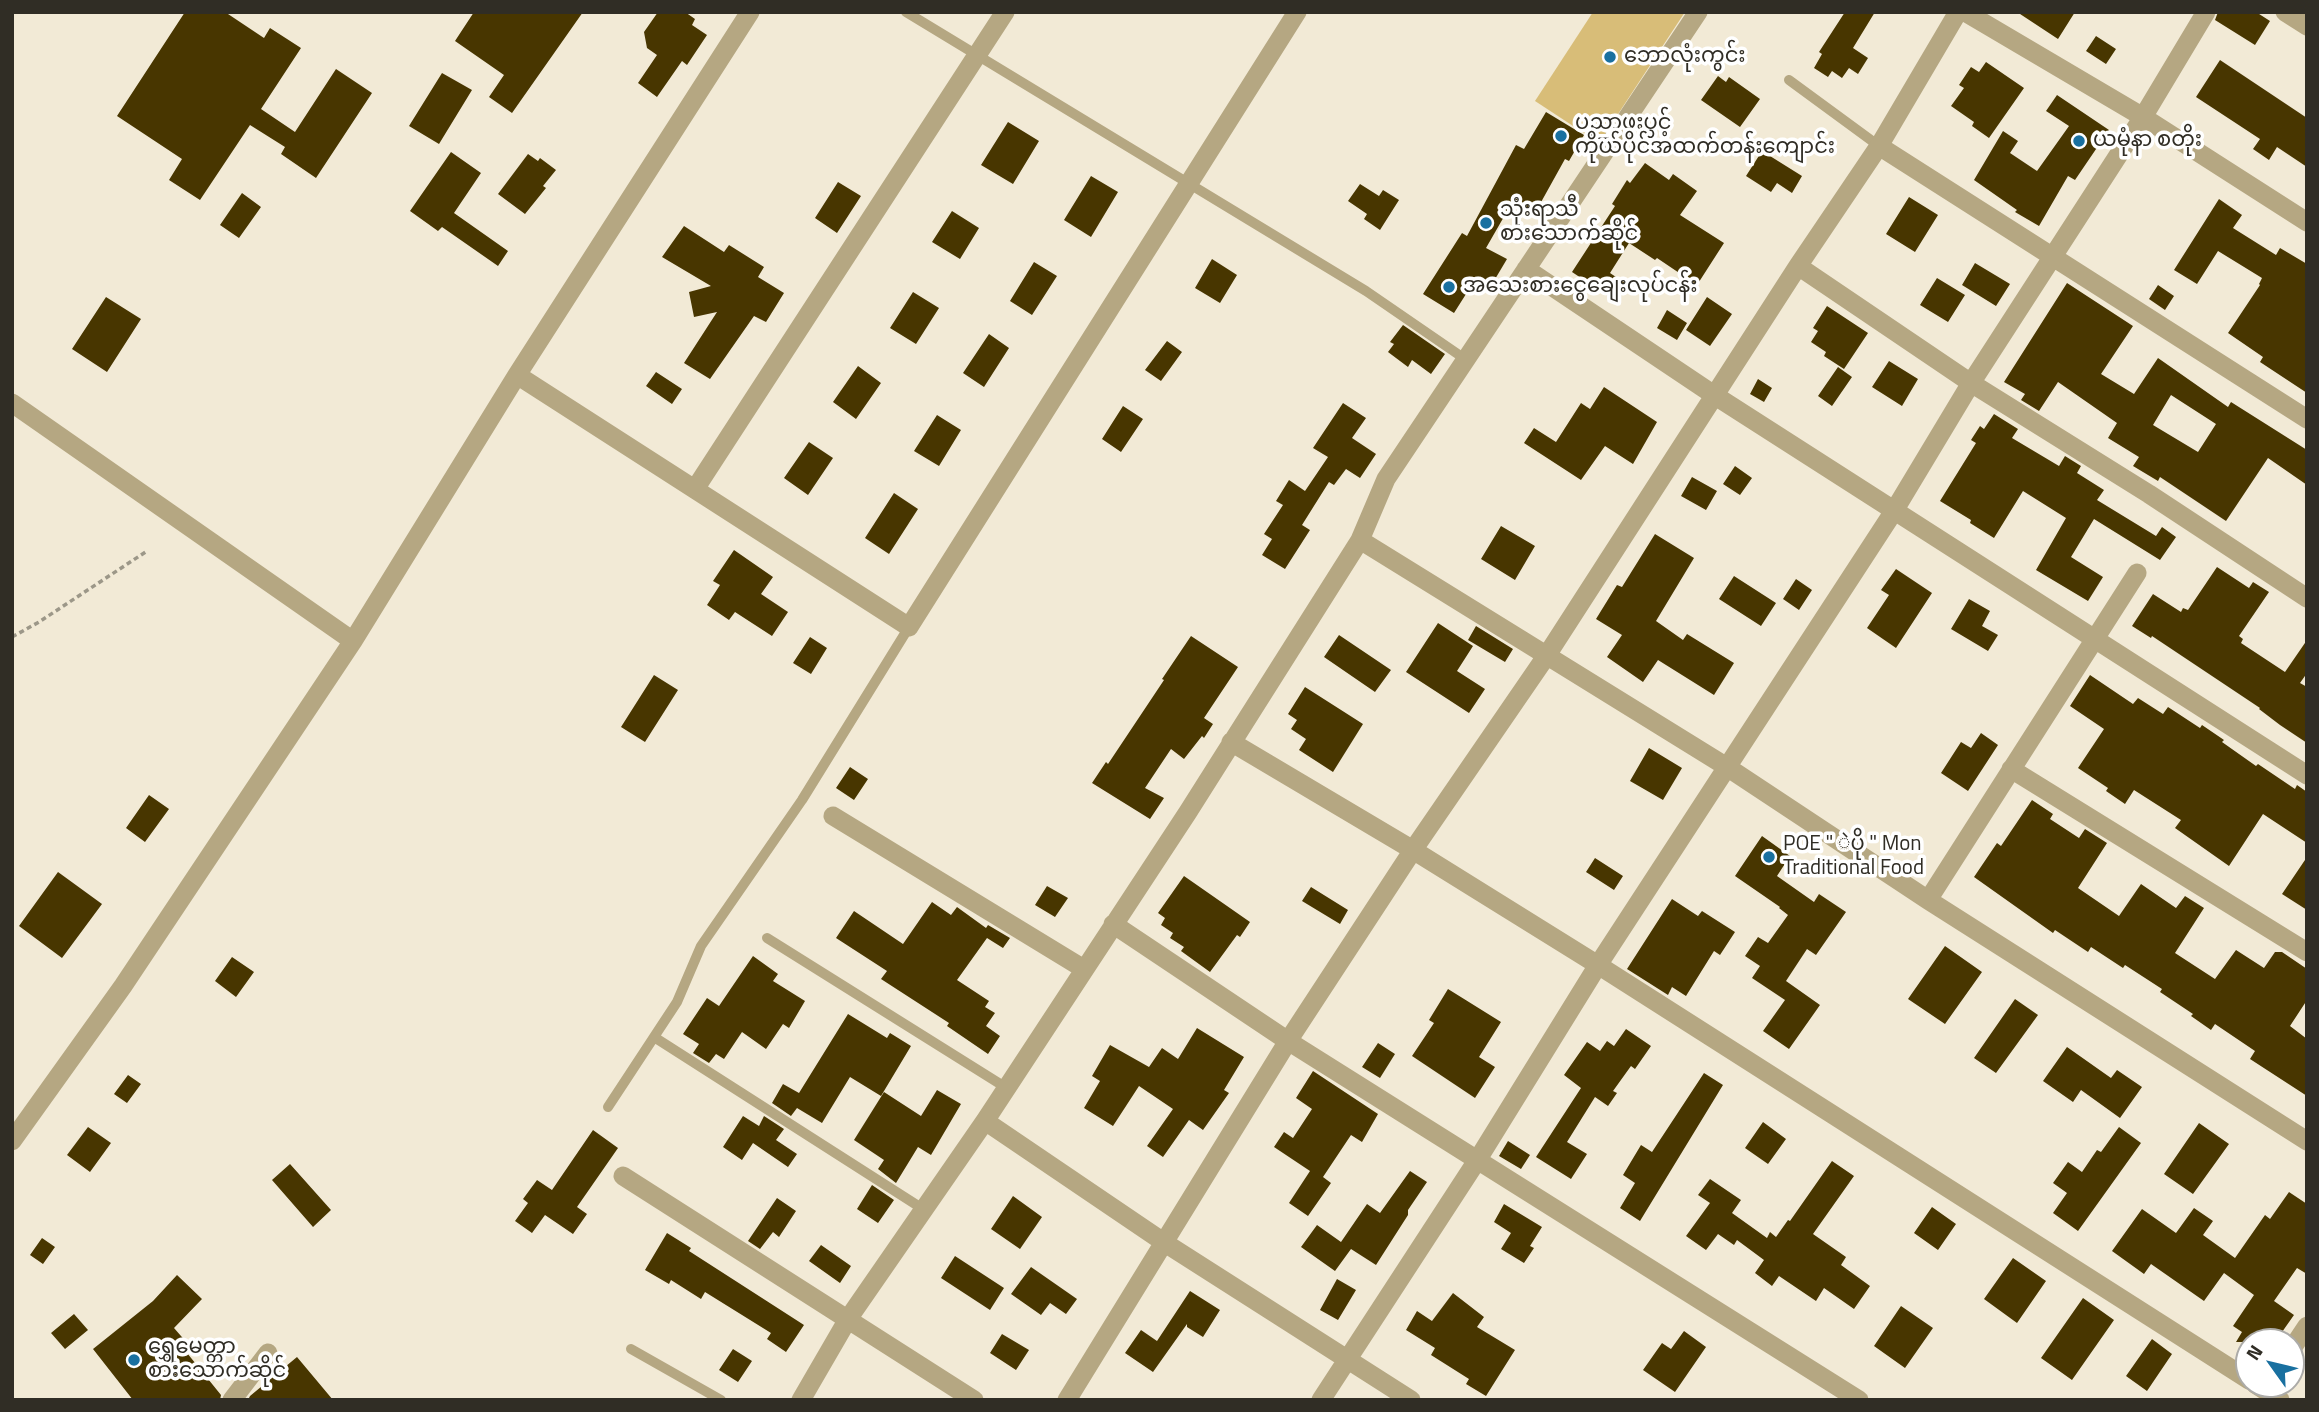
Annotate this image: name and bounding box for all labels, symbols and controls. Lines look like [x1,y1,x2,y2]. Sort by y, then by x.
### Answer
place label: ဘောလုံးကွင်း [1624,44,1746,70]
marker: ဘောလုံးကွင်း [1602,49,1618,65]
place label: ပညာဖူးပွင့် ကိုယ်ပိုင်အထက်တန်းကျောင်း [1575,111,1835,161]
marker: ပညာဖူးပွင့် ကိုယ်ပိုင်အထက်တန်းကျောင်း [1553,128,1569,144]
place label: ယမုံနာ စတိုး [2093,128,2202,154]
marker: ယမုံနာ စတိုး [2071,133,2087,149]
place label: သုံးရာသီ စားသောက်ဆိုင် [1500,198,1638,248]
marker: သုံးရာသီ စားသောက်ဆိုင် [1478,215,1494,231]
place label: အသေးစားငွေချေးလုပ်ငန်း [1463,274,1698,300]
marker: အသေးစားငွေချေးလုပ်ငန်း [1441,279,1457,295]
place label: POE " ဲပို " Mon Traditional Food [1783,832,1924,882]
marker: POE " ဲပို " Mon Traditional Food [1761,849,1777,865]
north arrow [2235,1328,2305,1398]
place label: ရွှေမေတ္တာ စားသောက်ဆိုင် [148,1335,286,1385]
text: N [2238,1339,2270,1366]
marker: ရွှေမေတ္တာ စားသောက်ဆိုင် [126,1352,142,1368]

